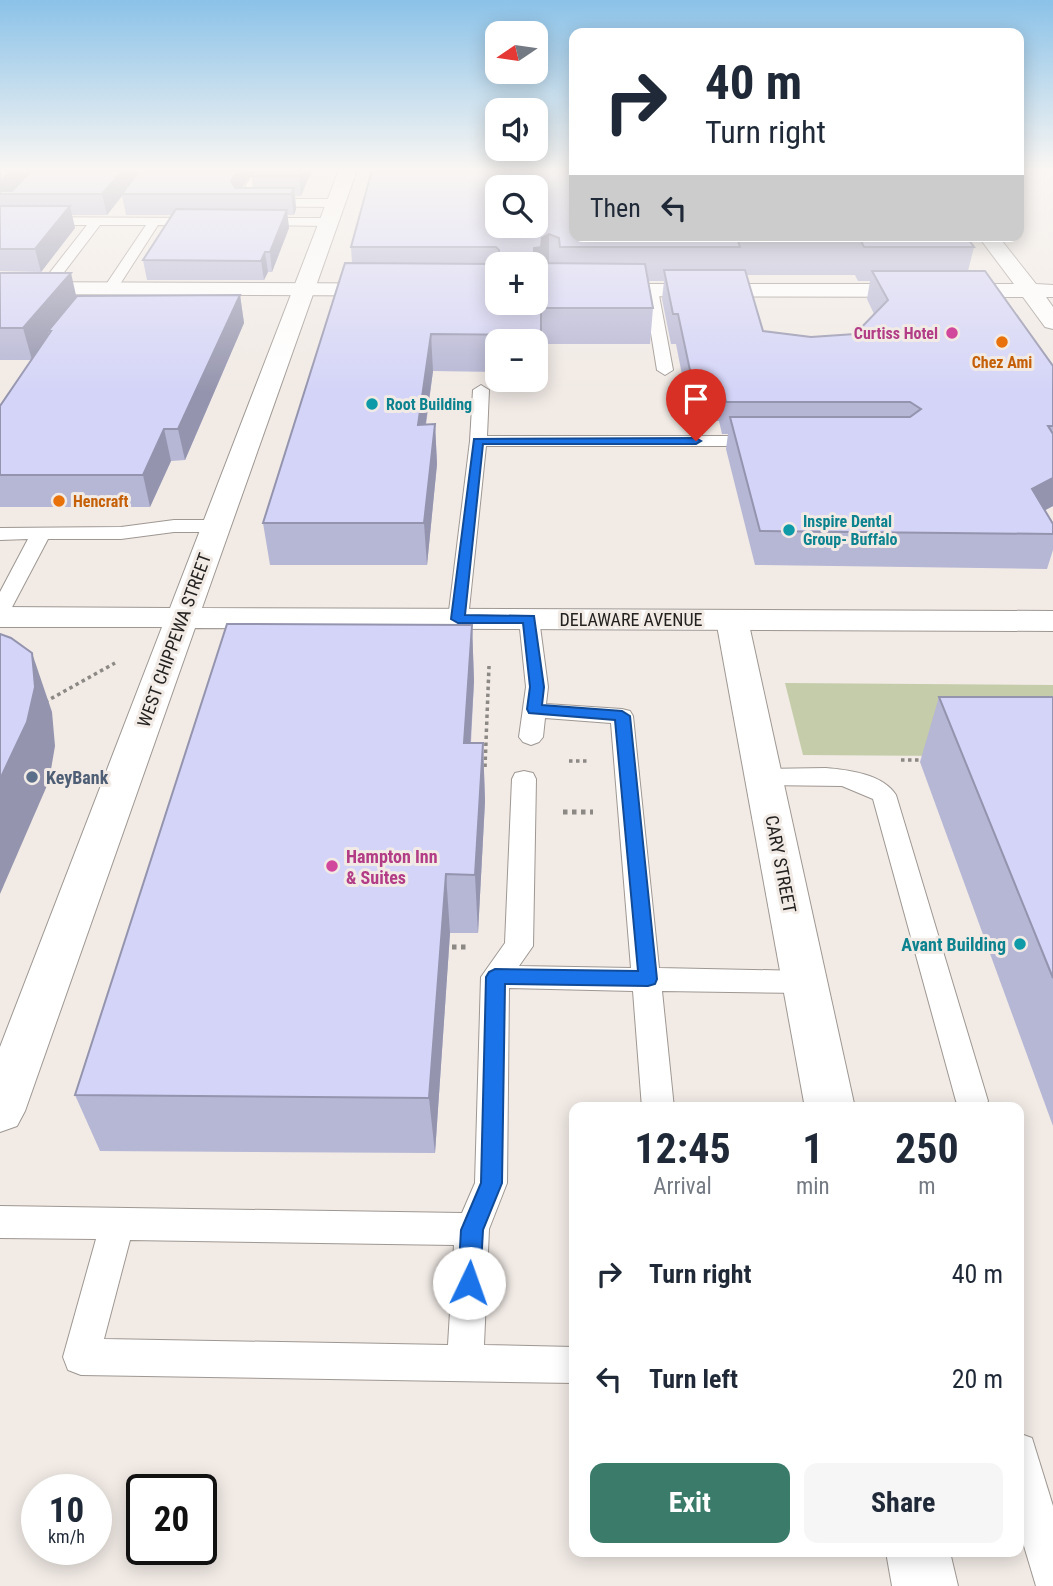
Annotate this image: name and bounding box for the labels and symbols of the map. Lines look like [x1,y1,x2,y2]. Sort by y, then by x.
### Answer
north arrow [485,21,548,84]
place label: Curtiss Hotel [854,324,938,343]
marker: Curtiss Hotel [944,325,960,341]
marker: Chez Ami [994,334,1010,350]
place label: Chez Ami [972,353,1032,372]
pin [666,369,726,441]
place label: Root Building [386,395,472,414]
marker: Root Building [364,396,380,412]
place label: Hencraft [73,492,129,511]
marker: Hencraft [51,493,67,509]
place label: Inspire Dental Group- Buffalo [803,512,897,549]
marker: Inspire Dental Group- Buffalo [781,522,797,538]
street label: WEST CHIPPEWA STREET [133,550,215,730]
street label: DELAWARE AVENUE [560,609,703,630]
place label: KeyBank [46,767,109,788]
marker: KeyBank [24,769,40,785]
street label: CARY STREET [761,813,801,915]
place label: Hampton Inn & Suites [346,846,438,888]
marker: Hampton Inn & Suites [324,858,340,874]
place label: Avant Building [901,934,1006,955]
marker: Avant Building [1012,936,1028,952]
position arrow [432,1246,506,1320]
speed limit sign: 20 [126,1474,217,1565]

